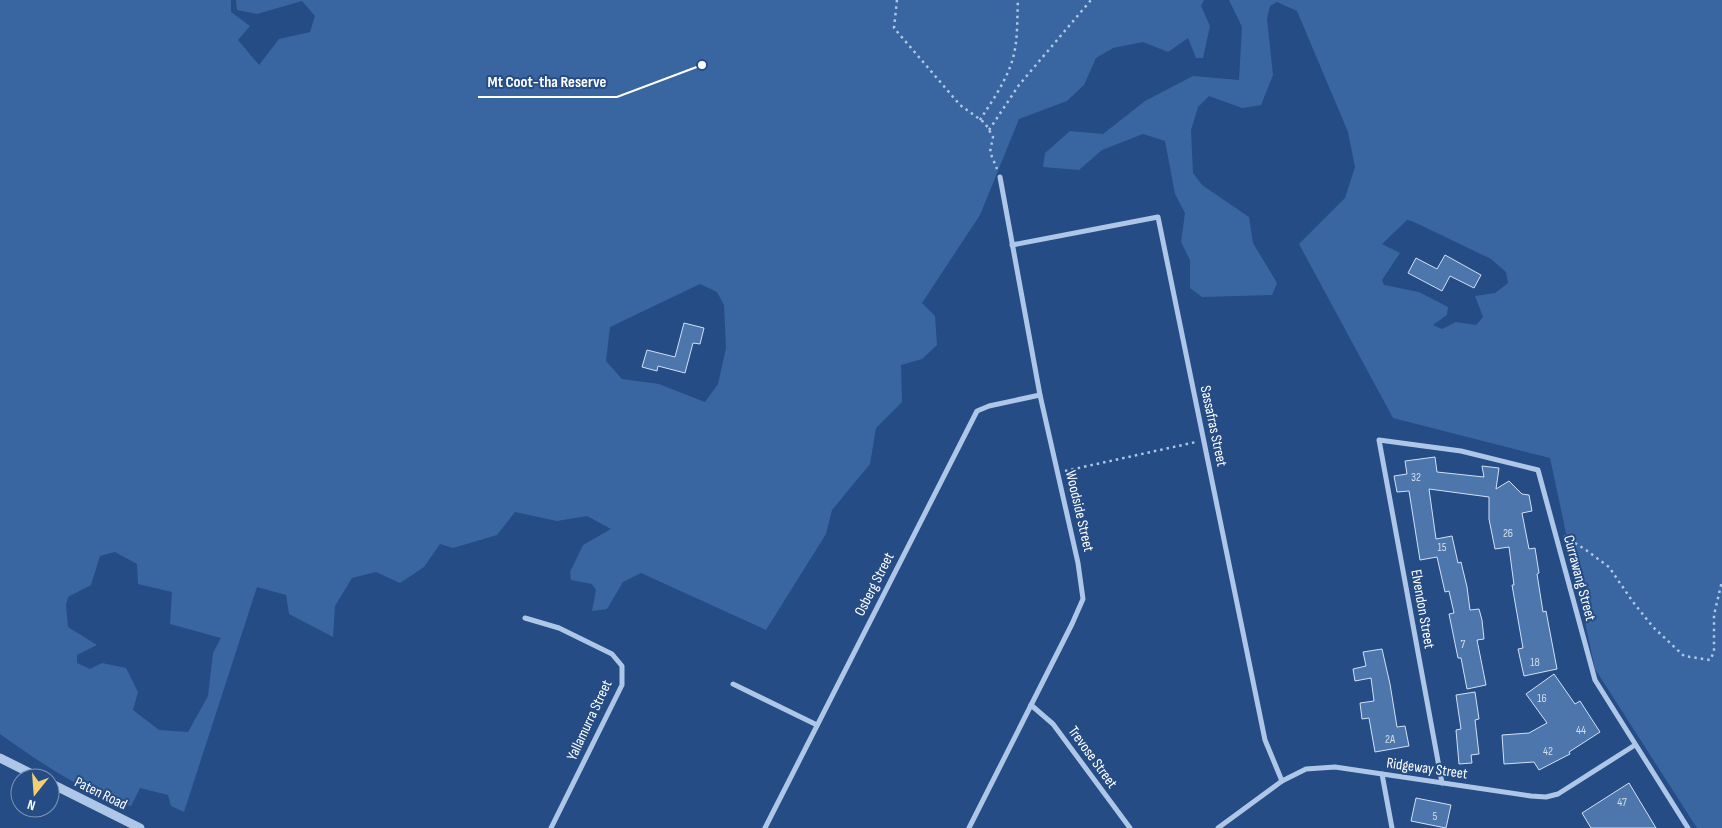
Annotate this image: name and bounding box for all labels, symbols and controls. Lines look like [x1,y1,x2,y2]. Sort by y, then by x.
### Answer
callout: Mt Coot-tha Reserve [478,66,617,97]
text: Mt Coot-tha Reserve [488,73,607,92]
street label: Sassafras Street [1196,384,1231,469]
street label: Woodside Street [1061,469,1098,554]
house number: 32 [1411,470,1421,485]
house number: 26 [1503,526,1513,541]
street label: Currawang Street [1559,533,1600,623]
house number: 15 [1437,540,1447,555]
street label: Osberg Street [850,549,899,619]
street label: Elvendon Street [1406,568,1439,651]
house number: 7 [1461,637,1466,652]
house number: 18 [1530,655,1540,670]
street label: Yallamurra Street [562,676,617,764]
house number: 16 [1537,691,1547,706]
street label: Trevose Street [1064,722,1122,792]
house number: 44 [1576,723,1586,738]
house number: 2A [1385,732,1396,747]
house number: 42 [1543,744,1553,759]
street label: Ridgeway Street [1385,753,1469,784]
north arrow [10,768,60,818]
street label: Paten Road [71,773,130,814]
house number: 47 [1617,795,1627,810]
text: N [25,796,37,814]
house number: 5 [1433,809,1438,824]

